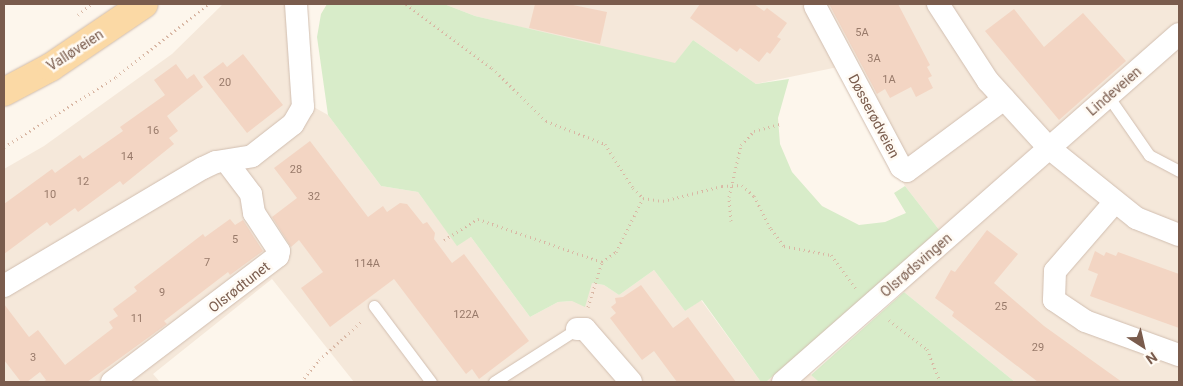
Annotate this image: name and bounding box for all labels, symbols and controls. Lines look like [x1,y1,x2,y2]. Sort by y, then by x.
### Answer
street label: Valløveien [44,26,106,74]
house number: 5A [855,26,869,40]
house number: 3A [867,52,881,66]
street label: Lindeveien [1083,63,1145,119]
street label: Døsserødveien [845,71,903,161]
house number: 1A [882,73,896,87]
house number: 20 [219,76,231,90]
house number: 16 [147,124,159,138]
house number: 14 [121,150,133,164]
house number: 28 [290,163,302,177]
house number: 12 [77,175,89,189]
house number: 10 [44,188,56,202]
house number: 32 [308,190,320,204]
street label: Olsrødsvingen [877,229,955,301]
house number: 5 [232,233,238,247]
house number: 7 [204,256,210,270]
house number: 114A [354,257,380,271]
street label: Olsrødtunet [205,258,273,316]
house number: 9 [159,286,165,300]
house number: 25 [995,300,1007,314]
house number: 122A [453,308,479,322]
house number: 11 [131,312,143,326]
north arrow [1118,321,1168,371]
house number: 29 [1032,341,1044,355]
text: N [1143,349,1160,368]
house number: 3 [30,351,36,365]

